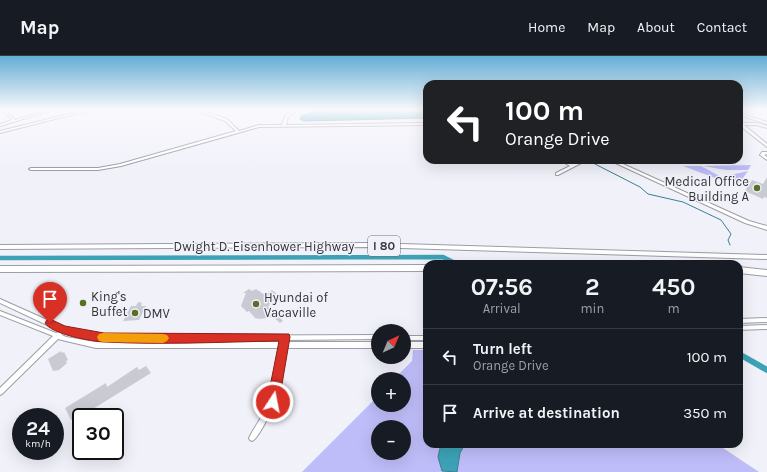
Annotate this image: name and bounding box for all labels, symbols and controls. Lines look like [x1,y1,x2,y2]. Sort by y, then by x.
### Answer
text: Map [20,17,59,39]
text: Home [528,19,565,36]
text: Map [587,19,615,36]
text: About [637,19,675,36]
text: Contact [697,19,747,36]
text: 100 m [505,94,584,127]
icon: left [439,96,491,148]
text: Orange Drive [505,128,610,150]
place label: Medical Office Building A [665,174,750,204]
marker: Medical Office Building A [752,183,762,193]
road number: I 80 [368,236,400,256]
street label: Dwight D. Eisenhower Highway [174,239,354,254]
text: 07:56 [471,273,533,301]
text: 2 [585,273,600,301]
text: 450 [652,273,695,301]
pin [33,282,67,323]
icon: arrive [39,288,61,310]
place label: King's Buffet [91,289,128,319]
place label: Hyundai of Vacaville [264,290,328,320]
marker: King's Buffet [78,298,88,308]
marker: Hyundai of Vacaville [251,299,261,309]
text: Arrival [483,301,521,316]
text: min [580,301,604,316]
text: m [668,301,680,316]
place label: DMV [143,306,171,321]
marker: DMV [130,308,140,318]
north arrow [371,324,411,364]
map controls [371,324,411,460]
text: Turn left [473,340,532,358]
icon: left [439,346,461,368]
text: 100 m [687,348,727,366]
text: Orange Drive [473,358,549,373]
button: + [371,372,411,412]
position arrow [252,381,294,423]
icon: arrive [439,402,461,424]
text: Arrive at destination [473,404,620,422]
text: 350 m [683,404,727,422]
speed limit sign: 30 [72,408,124,460]
text: 24 [26,417,50,440]
button: − [371,420,411,460]
text: km/h [25,438,51,450]

